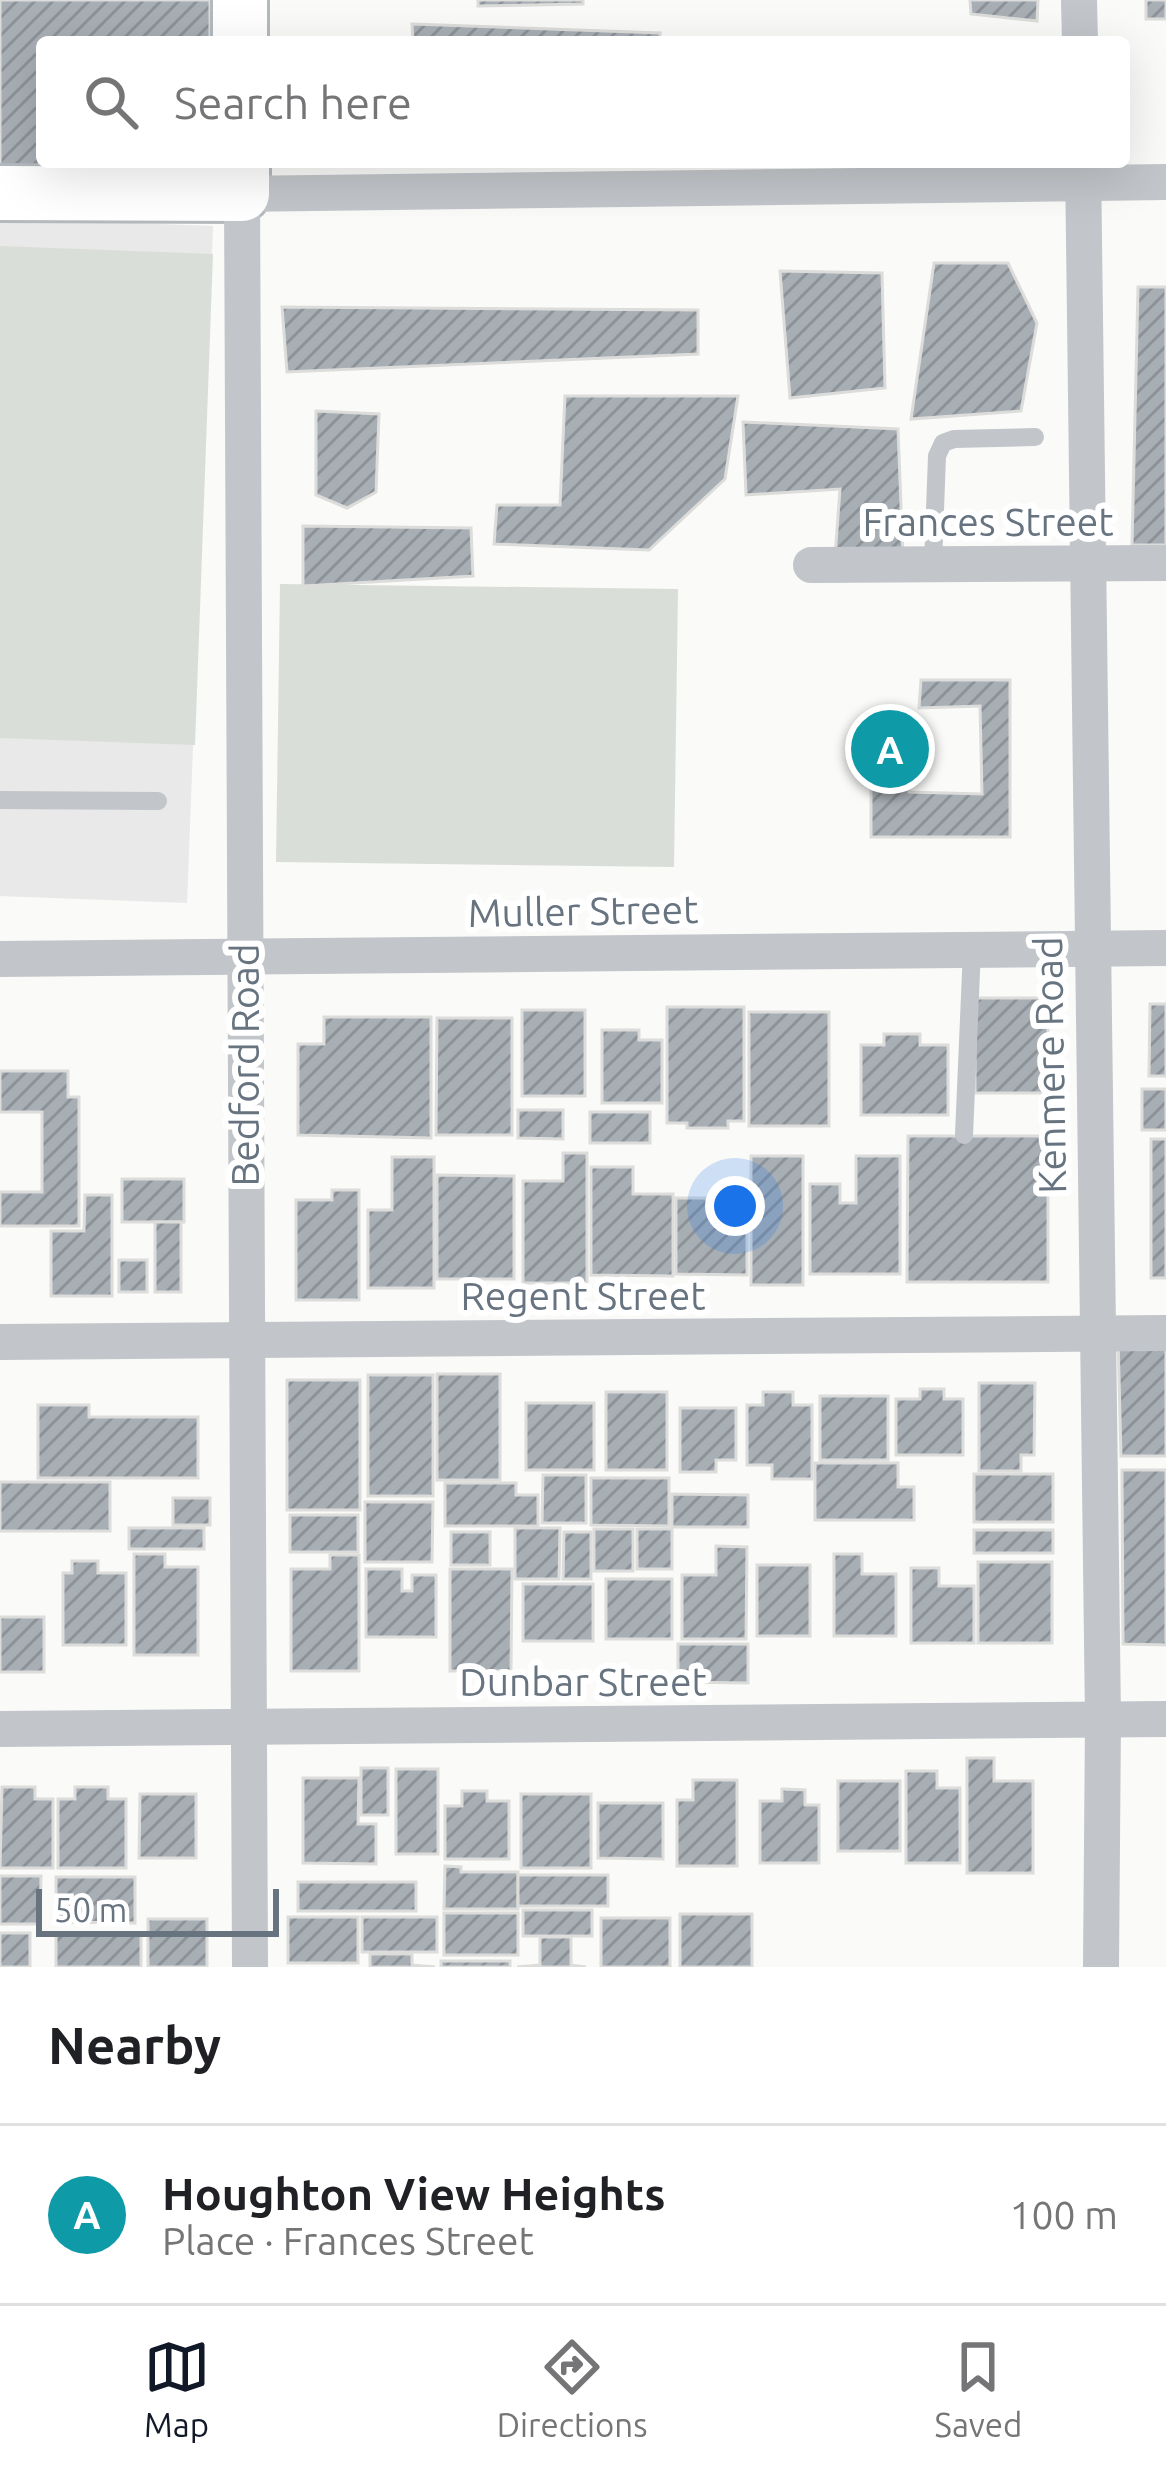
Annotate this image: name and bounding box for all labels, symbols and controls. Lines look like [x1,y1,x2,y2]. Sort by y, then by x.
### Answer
search box [36,36,1130,168]
icon: search [78,69,144,135]
text: Search here [174,77,412,128]
street label: Frances Street [862,500,1114,543]
pin: A [851,704,929,794]
street label: Muller Street [467,887,699,934]
street label: Kenmere Road [1026,936,1073,1194]
street label: Bedford Road [223,943,266,1187]
your location [705,1176,765,1236]
street label: Regent Street [460,1274,706,1317]
street label: Dunbar Street [459,1660,707,1703]
scale bar [36,1883,279,1936]
text: 50 m [54,1891,127,1928]
text: Nearby [48,2016,221,2074]
text: Houghton View Heights [162,2168,665,2219]
text: A [73,2193,101,2236]
text: 100 m [1009,2193,1118,2236]
text: Place · Frances Street [162,2219,534,2262]
tab: Map [144,2334,210,2443]
tab: Directions [497,2334,647,2443]
tab: Saved [935,2334,1022,2443]

